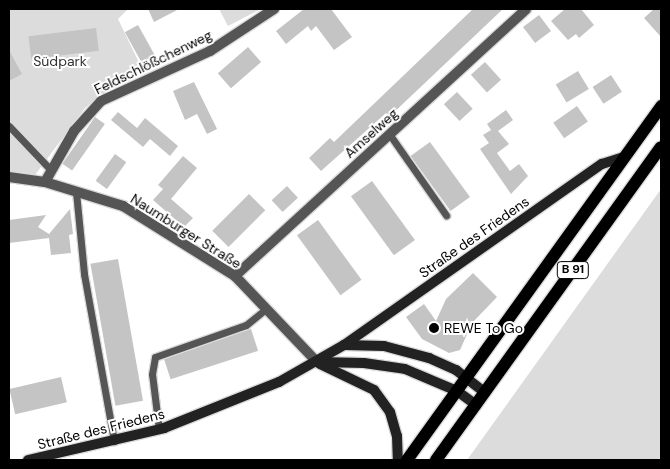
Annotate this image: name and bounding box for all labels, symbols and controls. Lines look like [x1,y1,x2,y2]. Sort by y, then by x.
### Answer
street label: Feldschlößchenweg [91,26,215,98]
park label: Südpark [33,53,87,69]
street label: Amselweg [341,105,401,161]
street label: Naumburger Straße [128,190,244,272]
street label: Straße des Friedens [416,193,532,281]
road number: B 91 [557,260,589,280]
place label: REWE To Go [444,320,523,336]
marker: REWE To Go [428,322,440,334]
street label: Straße des Friedens [36,405,166,453]

